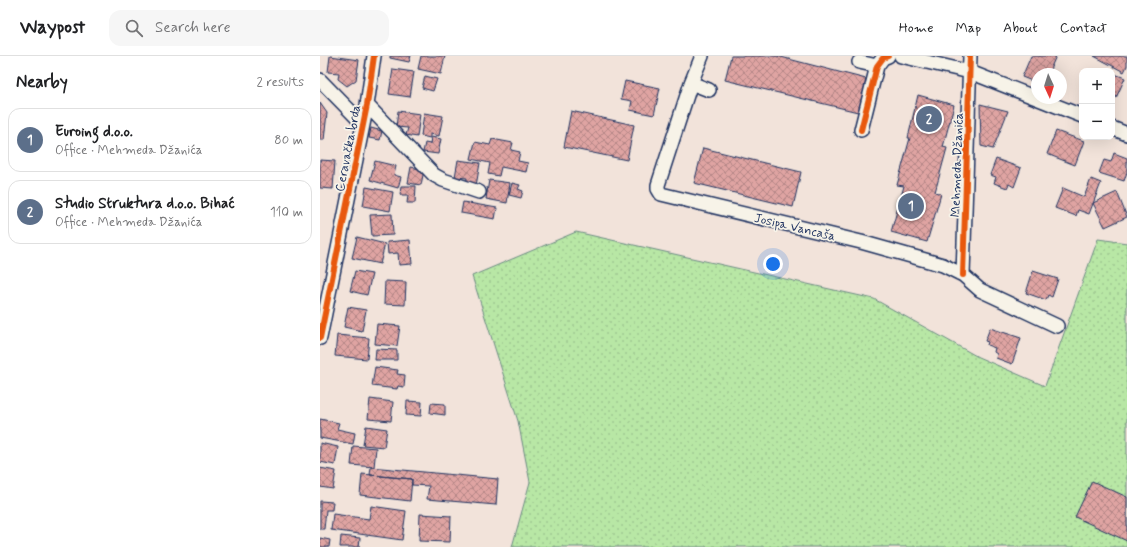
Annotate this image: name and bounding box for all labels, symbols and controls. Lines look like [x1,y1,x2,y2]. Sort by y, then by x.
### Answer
search box [109,10,389,46]
text: Waypost [20,15,85,40]
icon: search [123,17,145,39]
text: Search here [155,18,231,38]
text: Home [899,19,933,37]
text: Map [955,19,981,37]
text: About [1003,19,1038,37]
text: Contact [1060,19,1107,37]
north arrow [1031,68,1067,104]
map controls [1079,68,1115,140]
button: + [1079,68,1115,104]
text: Nearby [16,71,68,93]
text: 2 results [257,74,304,91]
street label: Ceravačka brda [332,103,365,193]
pin: 2 [916,104,942,134]
button: − [1079,104,1115,140]
street label: Mehmeda Džanića [947,112,968,218]
text: Euroing d.o.o. [55,122,133,142]
text: 1 [27,132,33,149]
text: 80 m [274,132,303,149]
text: Office · Mehmeda Džanića [55,142,202,159]
pin: 1 [898,191,924,221]
text: Studio Struktura d.o.o. Bihać [55,194,235,214]
text: 2 [27,204,33,221]
text: 110 m [270,204,303,221]
street label: Josipa Vancaša [752,210,837,245]
text: Office · Mehmeda Džanića [55,214,202,231]
your location [763,254,783,274]

